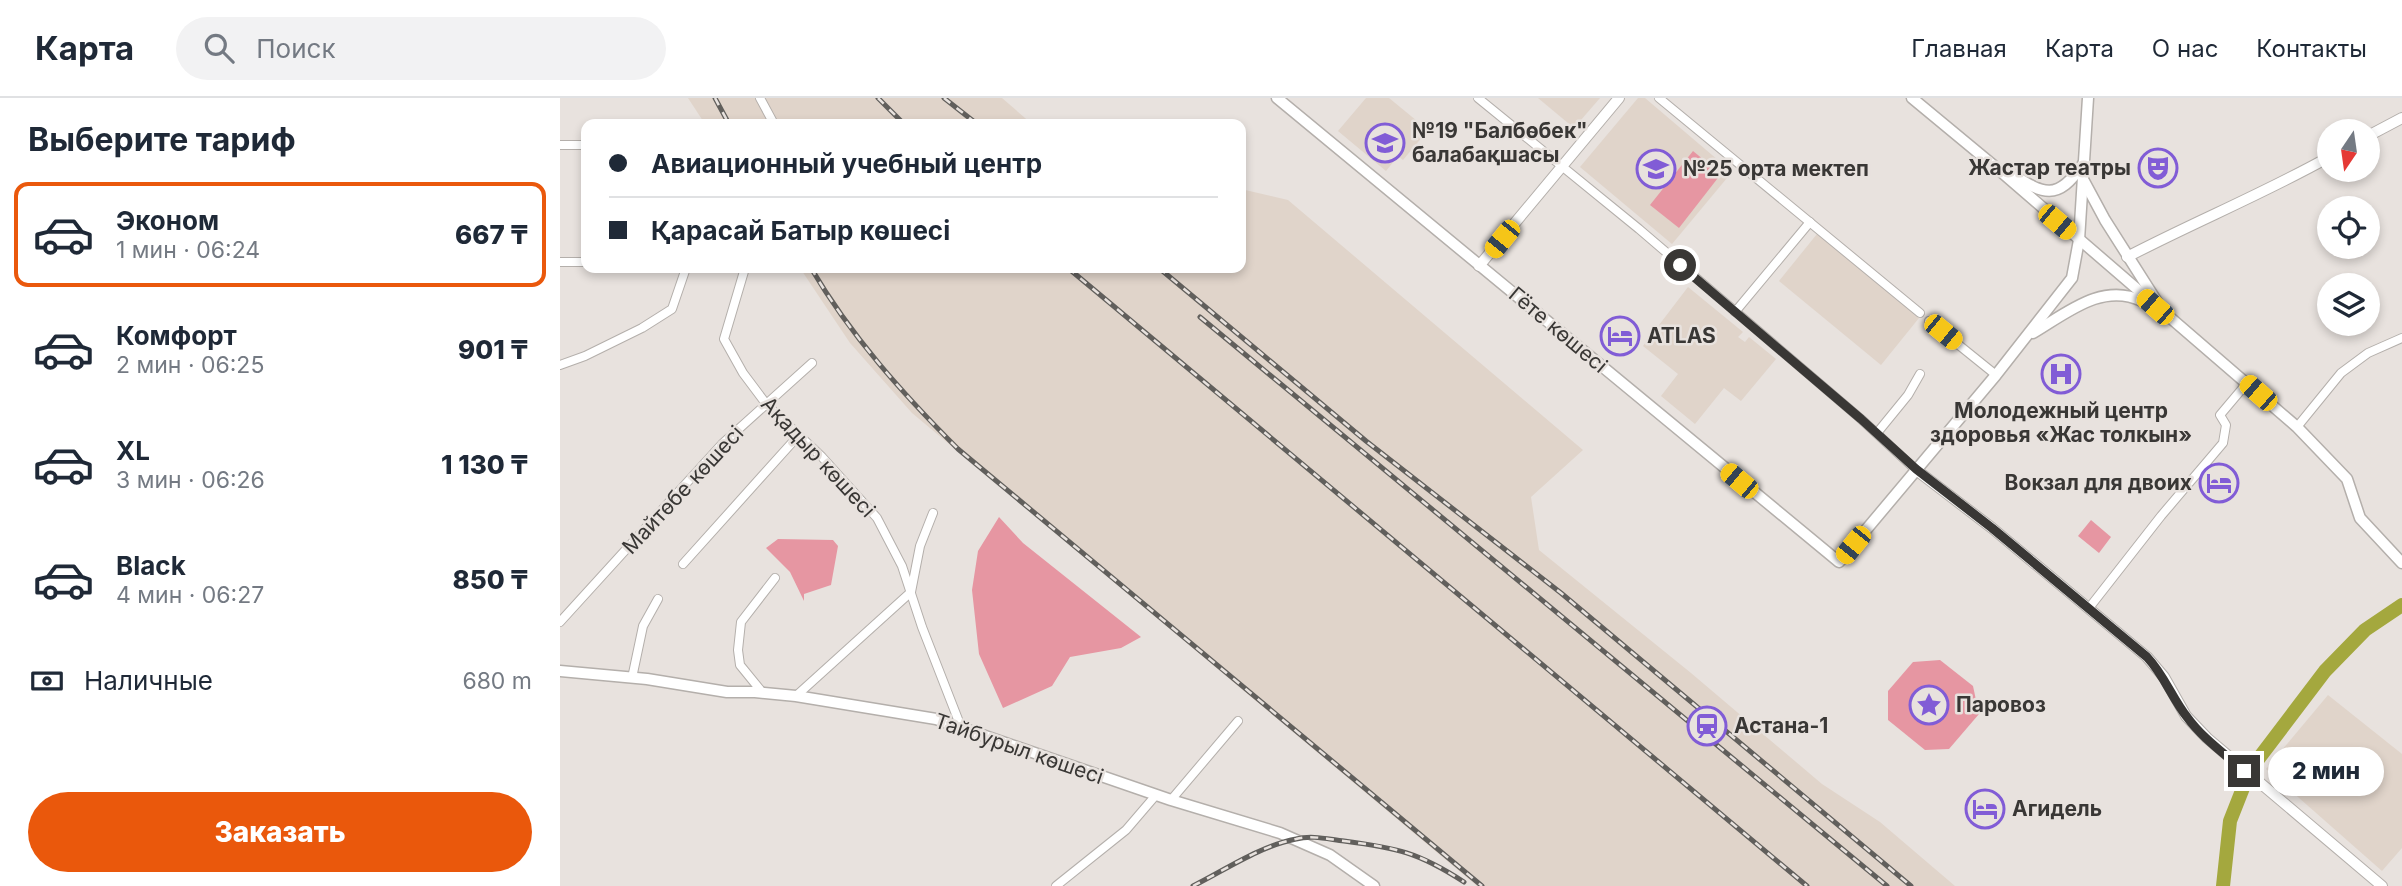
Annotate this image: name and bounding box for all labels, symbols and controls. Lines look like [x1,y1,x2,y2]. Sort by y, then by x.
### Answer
search box [176,17,666,80]
text: Карта [35,28,134,68]
icon: search [200,29,238,67]
text: Поиск [256,33,335,64]
text: Главная [1911,34,2007,63]
text: Карта [2045,34,2114,63]
text: О нас [2152,34,2218,63]
text: Контакты [2256,34,2367,63]
place label: №19 "Балбөбек" балабақшасы [1412,118,1588,167]
north arrow [2317,119,2380,182]
map controls [2317,119,2380,336]
text: Выберите тариф [28,120,296,159]
school or university icon: №19 "Балбөбек" балабақшасы [1364,122,1406,164]
theatre icon: Жастар театры [2137,147,2179,189]
text: Авиационный учебный центр [651,148,1042,179]
school or university icon: №25 орта мектеп [1635,148,1677,190]
place label: Жастар театры [1968,155,2131,180]
place label: №25 орта мектеп [1683,156,1869,181]
button: locate [2317,196,2380,259]
car [2035,200,2080,244]
icon: car [32,203,95,266]
text: Эконом [116,205,219,236]
text: Қарасай Батыр көшесі [651,215,950,246]
car [1481,216,1524,262]
text: 667 ₸ [455,219,528,250]
text: 1 мин · 06:24 [116,236,260,264]
route start [1664,249,1696,281]
button: layers [2317,273,2380,336]
street label: Гёте көшесі [1504,281,1612,378]
car [2133,285,2178,329]
car [1921,311,1966,353]
hotel icon: ATLAS [1599,315,1641,357]
icon: car [32,318,95,381]
text: Комфорт [116,320,237,351]
place label: ATLAS [1647,323,1716,348]
text: 901 ₸ [458,334,528,365]
text: 2 мин · 06:25 [116,351,264,379]
hospital icon: Молодежный центр здоровья «Жас толкын» [2040,353,2082,395]
car [2236,371,2281,415]
street label: Ақадыр көшесі [756,391,881,522]
place label: Молодежный центр здоровья «Жас толкын» [1930,398,2192,447]
street label: Майтөбе көшесі [617,420,748,559]
icon: car [32,433,95,496]
text: XL [116,435,150,466]
text: 1 130 ₸ [441,449,528,480]
car [1717,459,1762,503]
hotel icon: Вокзал для двоих [2198,462,2240,504]
text: 3 мин · 06:26 [116,466,265,494]
place label: Вокзал для двоих [2005,470,2192,495]
car [1832,522,1875,568]
icon: car [32,548,95,611]
text: Black [116,550,186,581]
text: 850 ₸ [453,564,528,595]
text: 4 мин · 06:27 [116,581,264,609]
icon: cash [28,662,66,700]
text: Наличные [84,665,213,696]
text: 680 m [462,667,532,695]
place icon: Паровоз [1908,684,1950,726]
place label: Паровоз [1956,692,2046,717]
station icon: Астана-1 [1686,705,1728,747]
street label: Тайбурыл көшесі [931,708,1107,789]
place label: Астана-1 [1734,713,1828,738]
callout: 2 мин [2268,746,2384,796]
route end [2228,755,2260,787]
text: 2 мин [2292,757,2360,785]
hotel icon: Агидель [1964,788,2006,830]
button: Заказать [28,792,532,872]
place label: Агидель [2012,796,2102,821]

